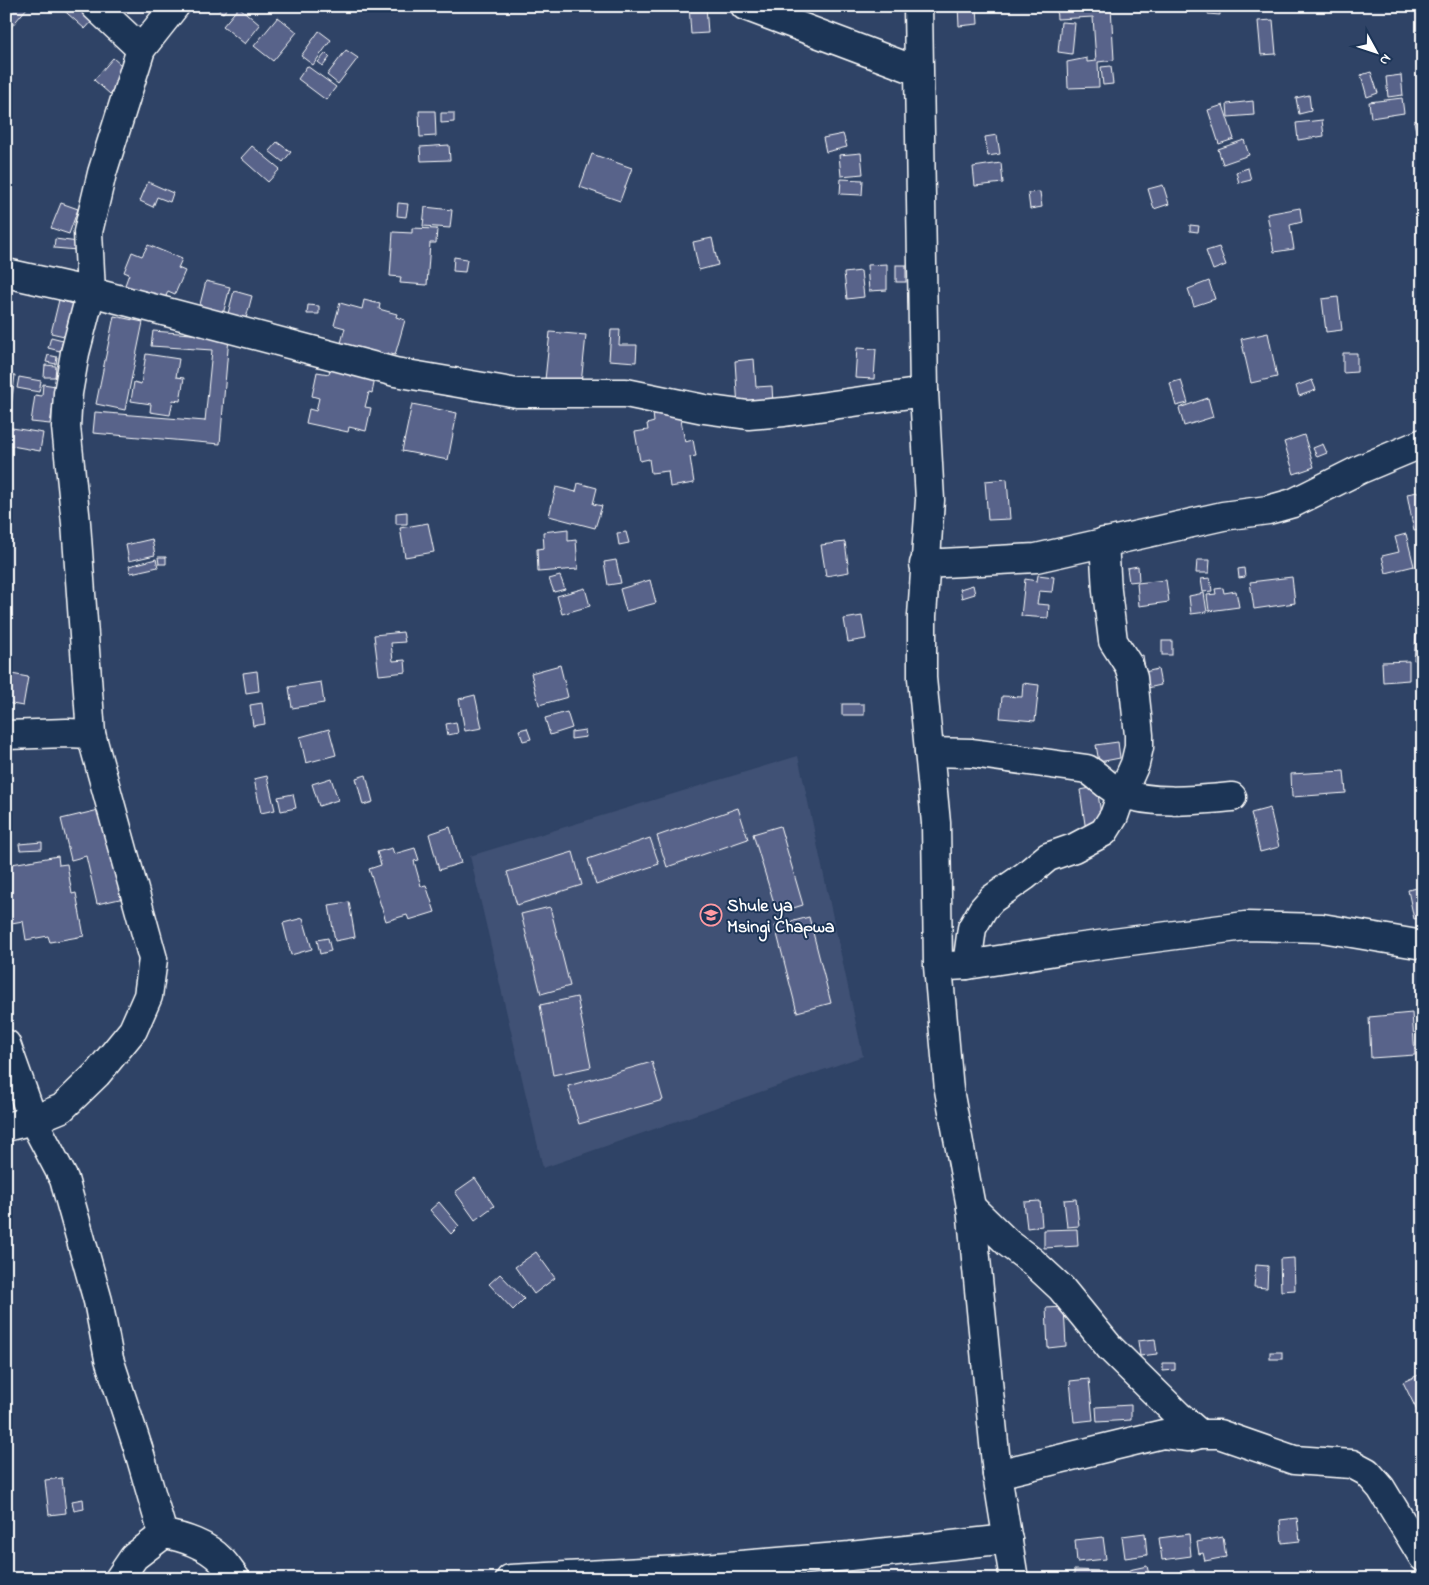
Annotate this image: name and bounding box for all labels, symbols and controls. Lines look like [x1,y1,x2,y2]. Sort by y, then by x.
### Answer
north arrow [1352,28,1402,78]
text: N [1374,49,1396,70]
place label: Shule ya Msingi Chapwa [727,894,835,942]
school or university icon: Shule ya Msingi Chapwa [699,903,723,927]

